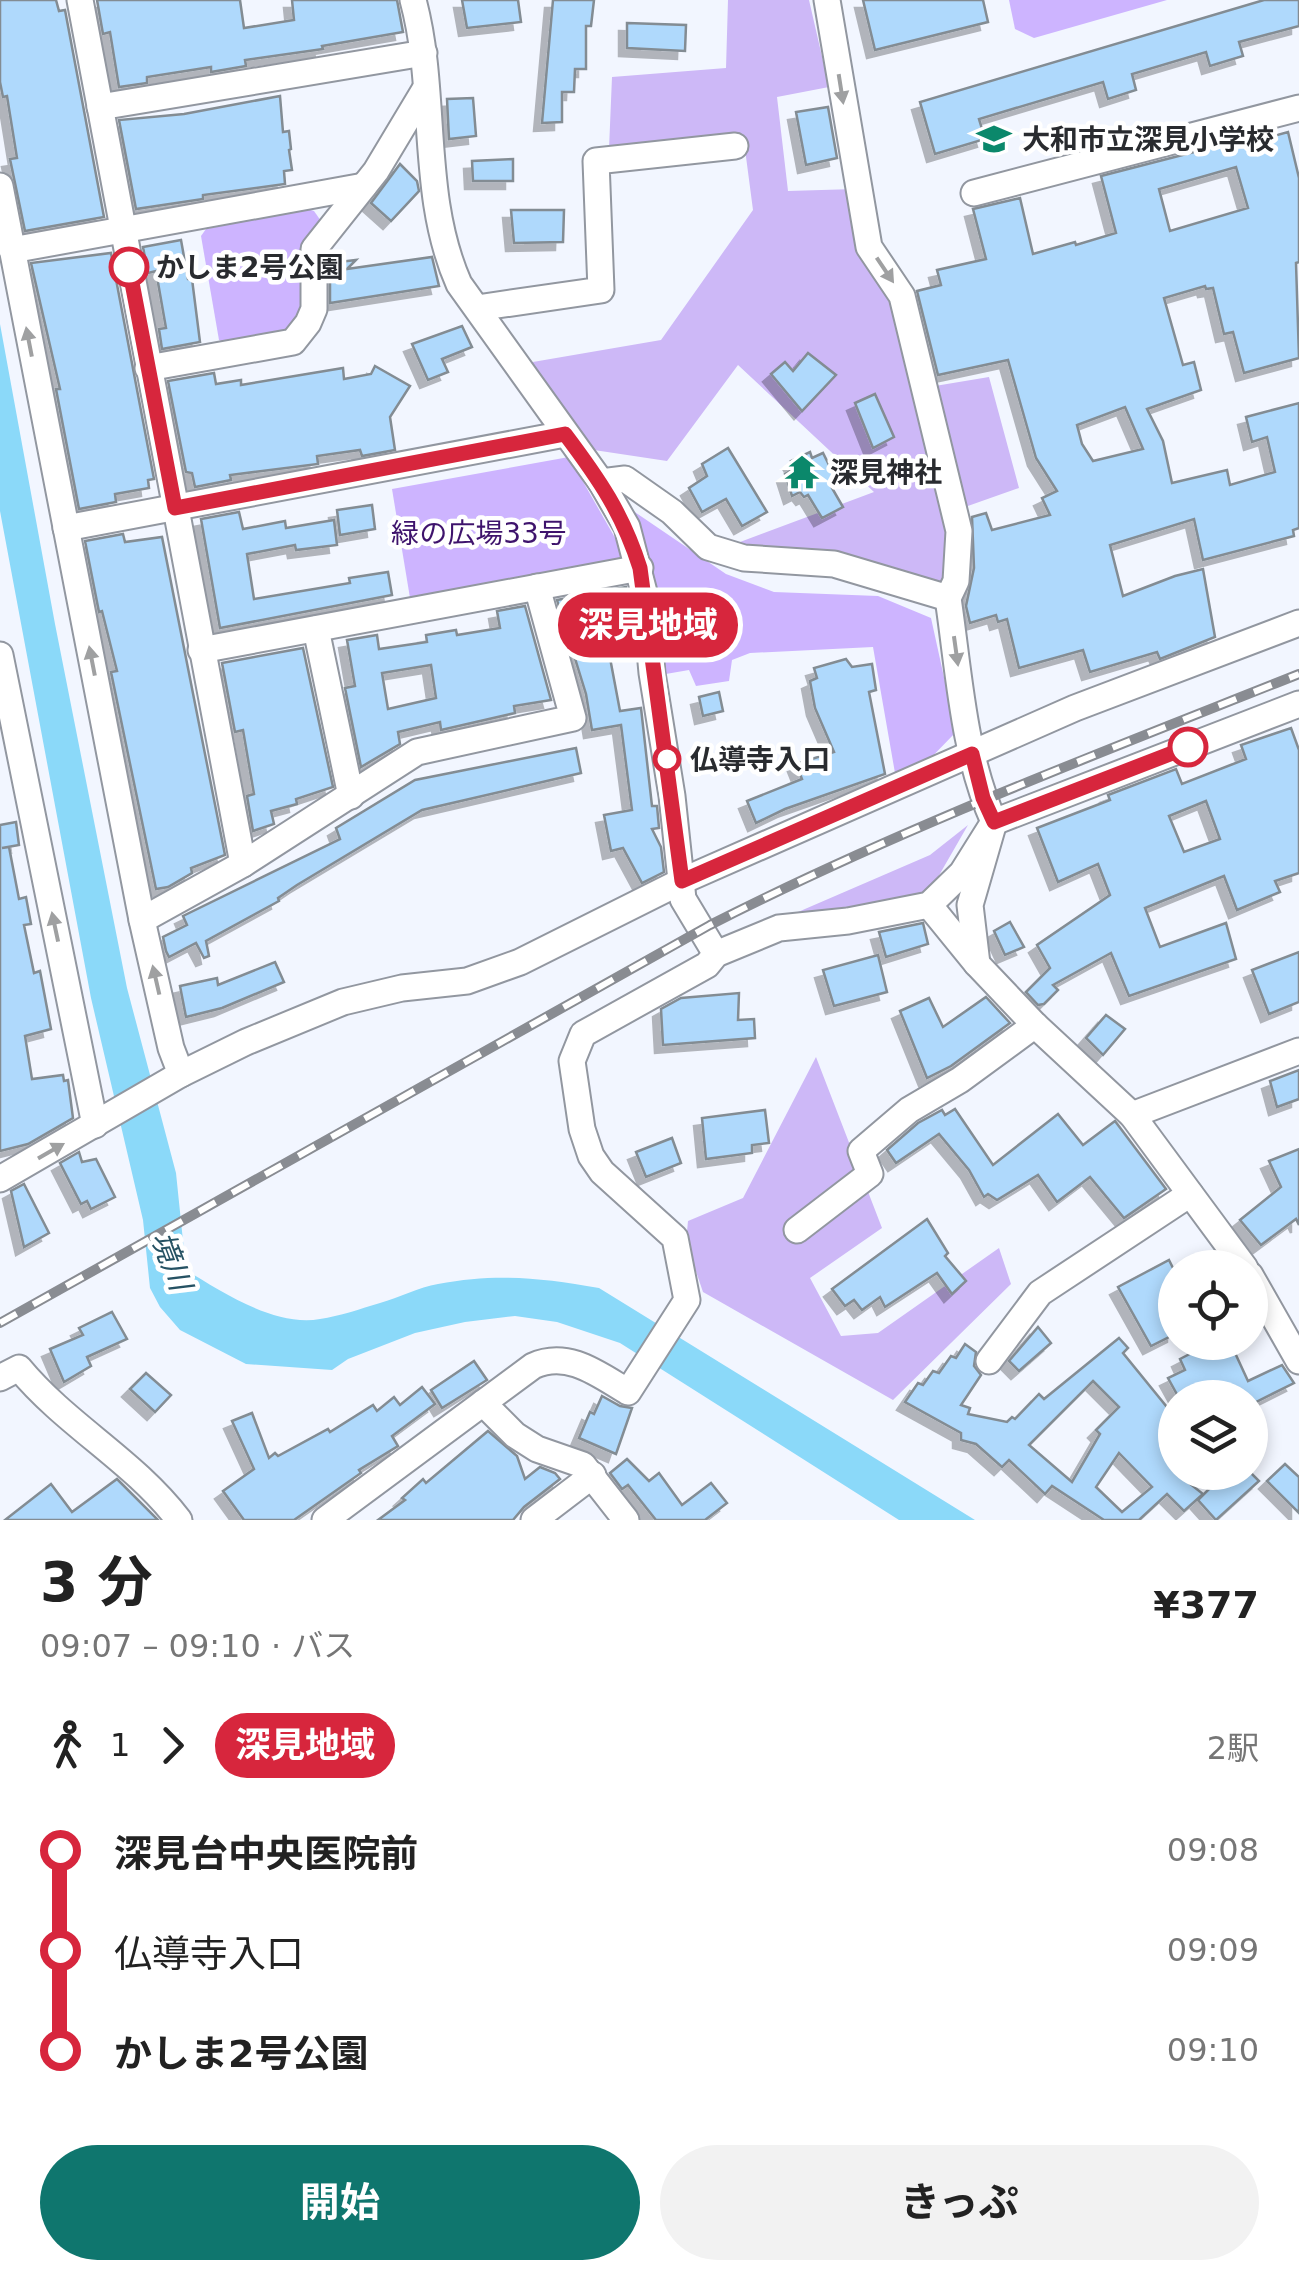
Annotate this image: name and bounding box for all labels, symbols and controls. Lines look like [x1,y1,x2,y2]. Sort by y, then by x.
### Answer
one-way arrow [834,74,850,106]
school or university icon: 大和市立深見小学校 [975,120,1013,158]
place label: 大和市立深見小学校 [1022,123,1274,156]
marker: かしま2号公園 [110,248,148,286]
place label: かしま2号公園 [156,251,343,284]
one-way arrow [875,257,894,284]
one-way arrow [21,326,36,358]
temple icon: 深見神社 [783,453,821,491]
place label: 深見神社 [830,456,942,489]
park label: 緑の広場33号 [391,517,567,550]
line badge: 深見地域 [578,592,718,658]
text: 深見地域 [578,605,718,645]
one-way arrow [948,636,964,667]
one-way arrow [84,645,99,676]
unlabelled marker [1169,728,1207,766]
place label: 仏導寺入口 [690,743,830,776]
marker: 仏導寺入口 [654,746,680,772]
one-way arrow [46,911,62,942]
one-way arrow [148,964,163,995]
one-way arrow [36,1142,65,1159]
water label: 境川 [144,1227,200,1298]
map controls [1158,1250,1268,1490]
button: locate [1158,1250,1268,1360]
button: layers [1158,1380,1268,1490]
text: 3 分 [40,1550,152,1614]
text: ¥377 [1153,1583,1259,1627]
text: 09:07 – 09:10 · バス [40,1627,355,1665]
icon: walk [40,1718,95,1773]
icon: forward [145,1718,200,1773]
text: 深見地域 [235,1725,375,1765]
text: 1 [110,1726,130,1764]
text: 2駅 [1207,1729,1259,1767]
text: 09:08 [1167,1831,1259,1869]
text: 深見台中央医院前 [114,1832,418,1876]
text: 09:09 [1167,1931,1259,1969]
text: 仏導寺入口 [114,1932,304,1976]
text: 09:10 [1167,2031,1259,2069]
text: かしま2号公園 [114,2032,368,2076]
button: 開始 [40,2145,640,2260]
button: きっぷ [660,2145,1259,2260]

